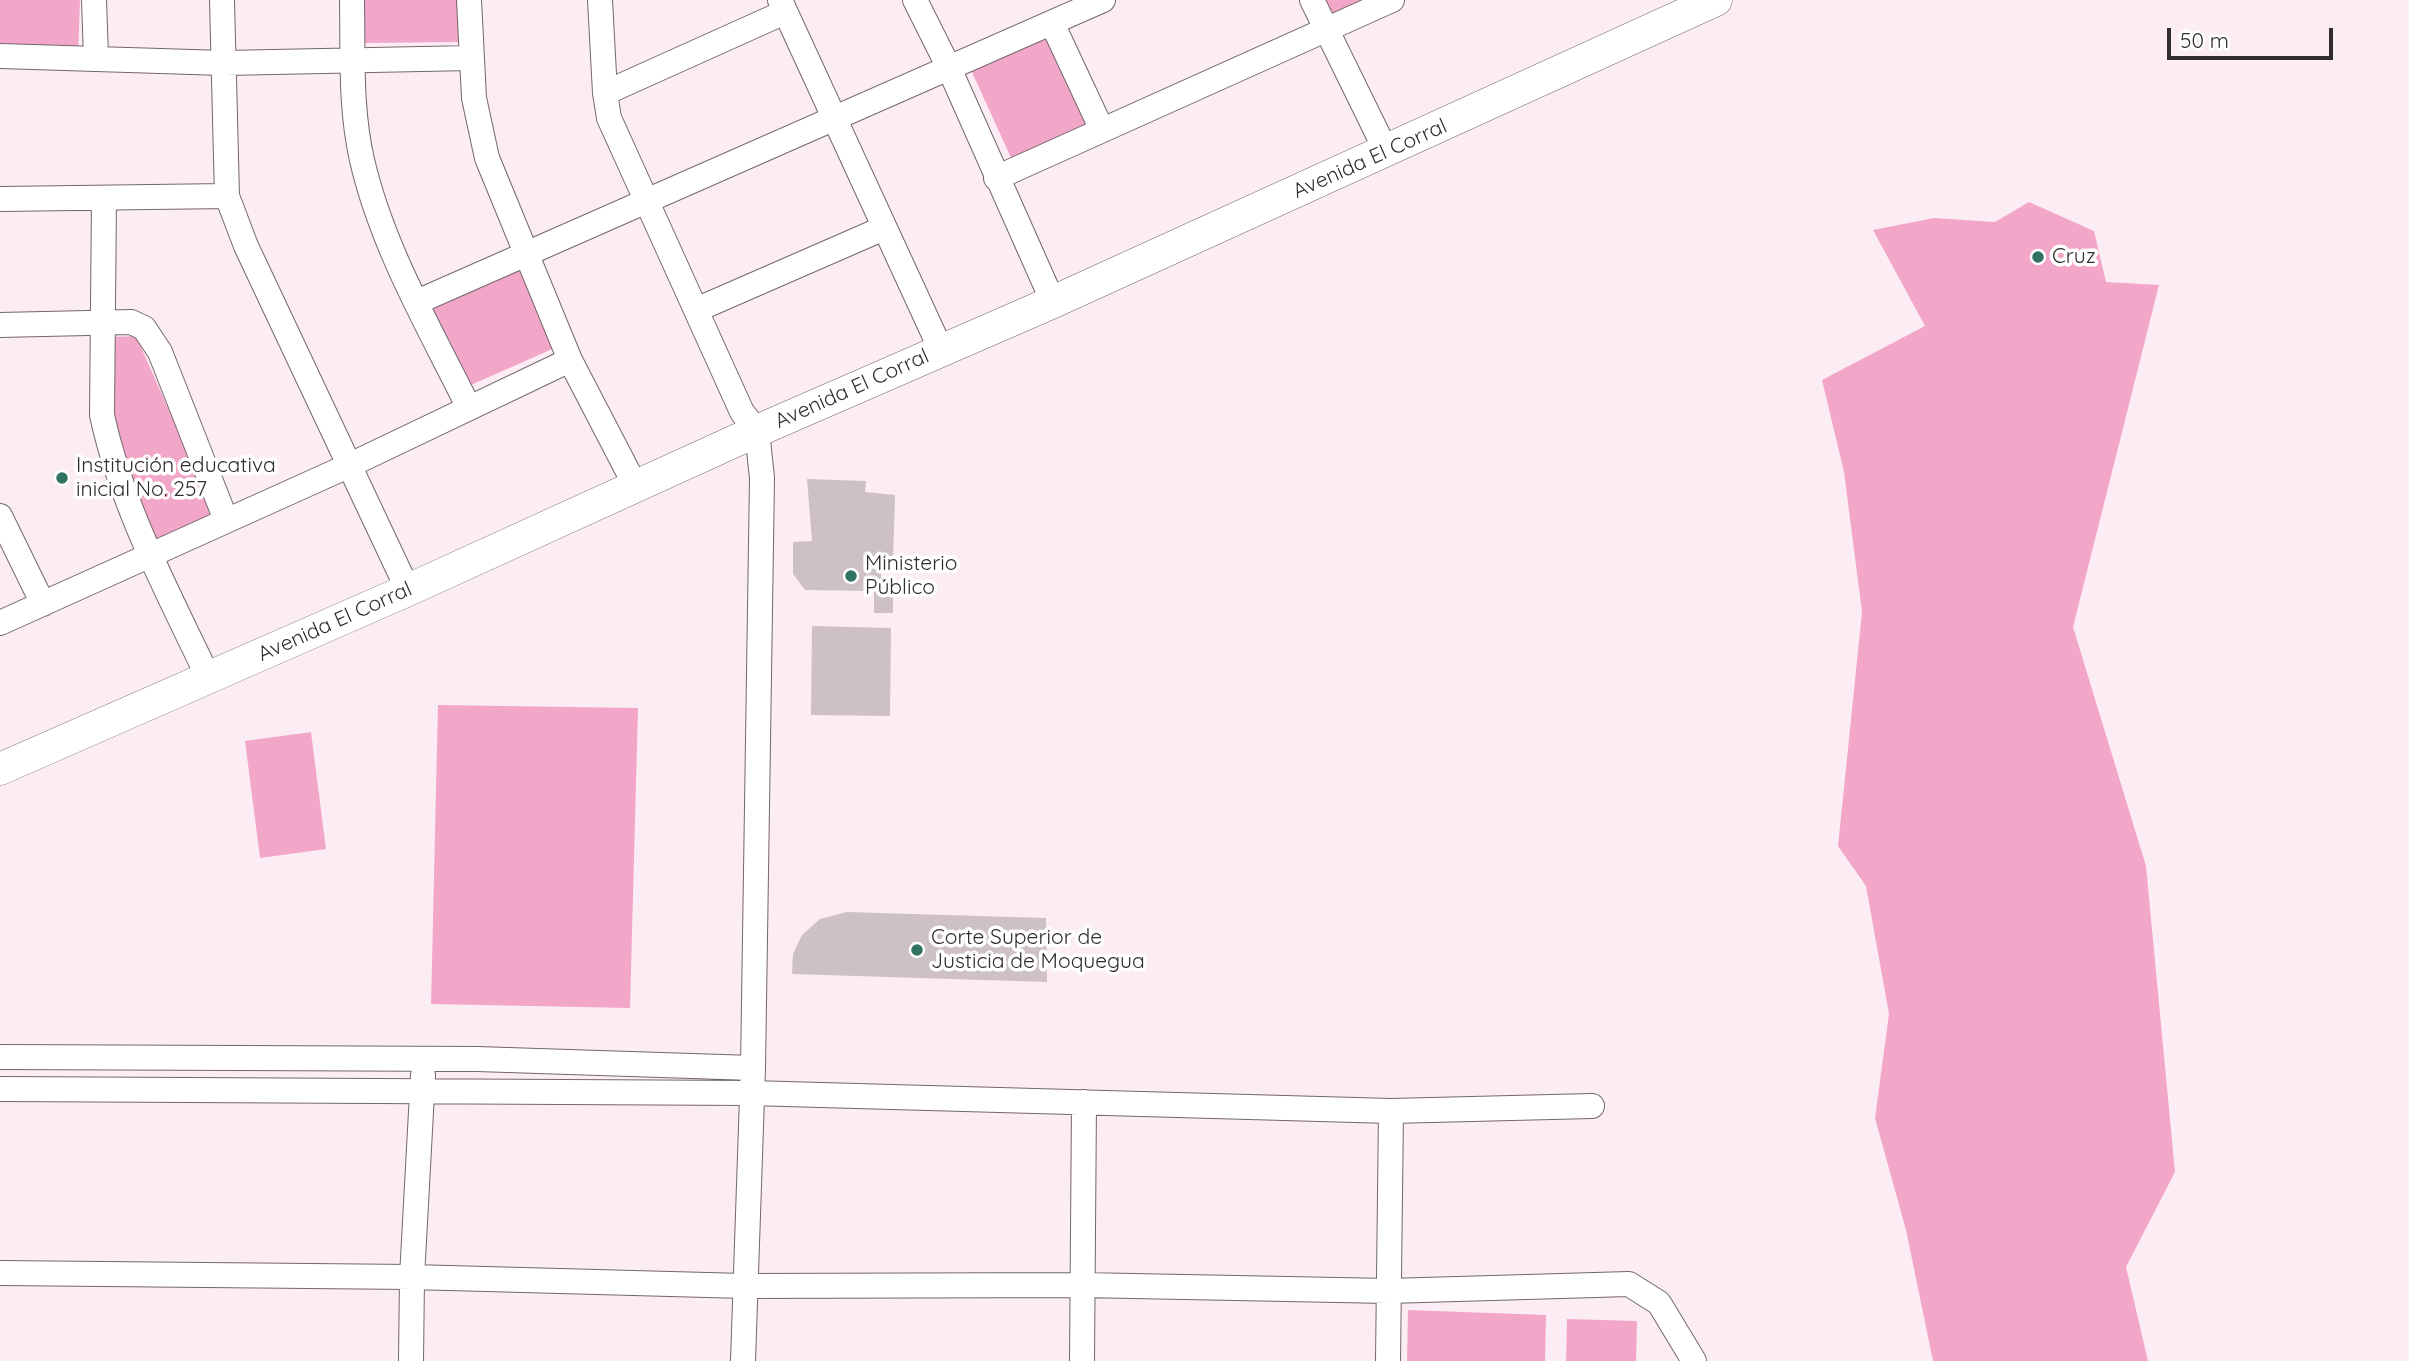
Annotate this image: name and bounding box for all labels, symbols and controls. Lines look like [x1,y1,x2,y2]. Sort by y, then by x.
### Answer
scale bar [2171,14,2337,58]
text: 50 m [2180,27,2229,53]
street label: Avenida El Corral [1289,114,1451,204]
place label: Cruz [2052,244,2096,270]
marker: Cruz [2030,249,2046,265]
street label: Avenida El Corral [771,344,933,434]
place label: Institución educativa inicial No. 257 [76,453,276,503]
marker: Institución educativa inicial No. 257 [54,470,70,486]
place label: Ministerio Público [865,551,957,601]
marker: Ministerio Público [843,568,859,584]
street label: Avenida El Corral [254,577,416,667]
place label: Corte Superior de Justicia de Moquegua [931,925,1145,975]
marker: Corte Superior de Justicia de Moquegua [909,942,925,958]

